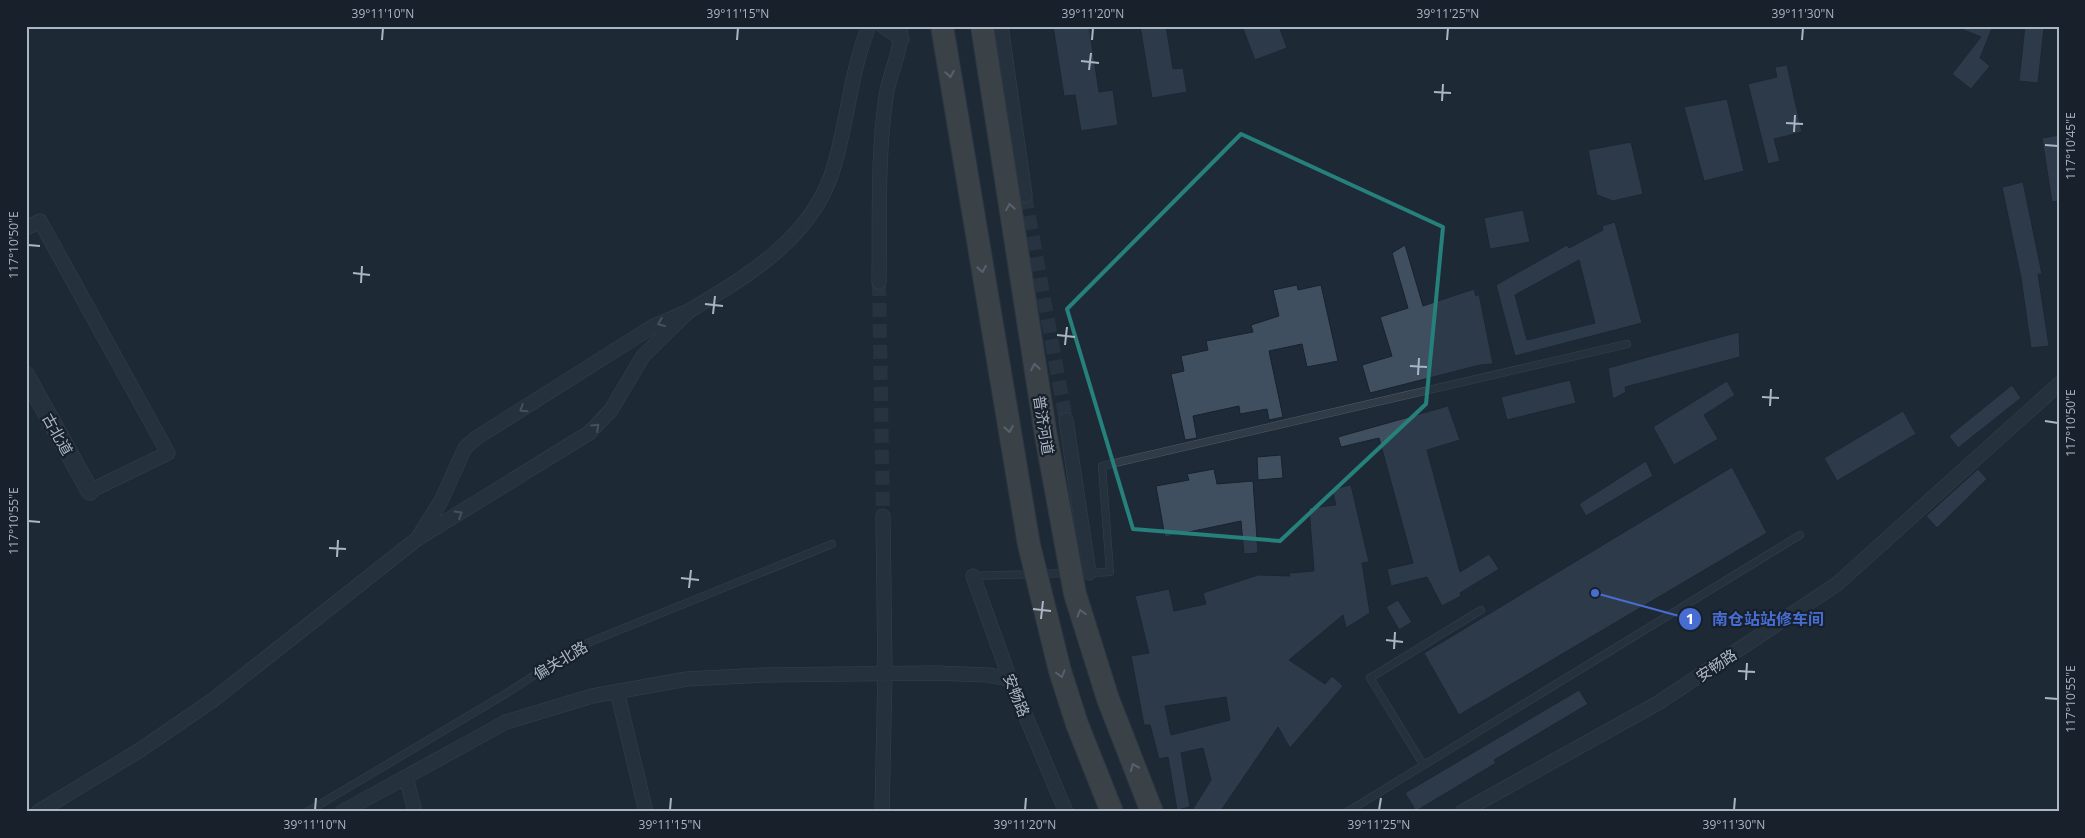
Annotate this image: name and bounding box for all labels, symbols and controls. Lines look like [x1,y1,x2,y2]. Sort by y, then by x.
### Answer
text: 39°11'10"N [352,5,414,22]
text: 39°11'15"N [707,5,769,22]
text: 39°11'20"N [1062,5,1124,22]
text: 39°11'25"N [1417,5,1479,22]
text: 39°11'30"N [1772,5,1834,22]
one-way arrow [944,70,954,79]
text: 117°10'45"E [2062,112,2079,180]
one-way arrow [1005,203,1016,211]
text: 117°10'50"E [5,211,22,279]
one-way arrow [976,265,986,274]
one-way arrow [657,317,666,328]
one-way arrow [1030,363,1041,371]
text: 117°10'50"E [2062,389,2079,457]
street label: 普济河道 [1029,394,1059,456]
one-way arrow [520,403,529,413]
street label: 古北道 [38,409,78,459]
one-way arrow [590,424,599,433]
one-way arrow [1003,426,1014,434]
text: 117°10'55"E [5,487,22,555]
one-way arrow [453,510,462,520]
callout: 南仓站站修车间 [1677,603,1834,634]
text: 1 [1686,608,1694,628]
text: 南仓站站修车间 [1712,608,1824,630]
one-way arrow [1076,610,1086,618]
street label: 偏关北路 [529,636,591,684]
street label: 安畅路 [1692,644,1740,686]
text: 117°10'55"E [2062,665,2079,733]
one-way arrow [1056,669,1066,677]
street label: 安畅路 [999,670,1035,720]
one-way arrow [1129,763,1140,772]
text: 39°11'10"N [284,816,346,833]
text: 39°11'15"N [639,816,701,833]
text: 39°11'20"N [994,816,1056,833]
text: 39°11'25"N [1348,816,1410,833]
text: 39°11'30"N [1703,816,1765,833]

